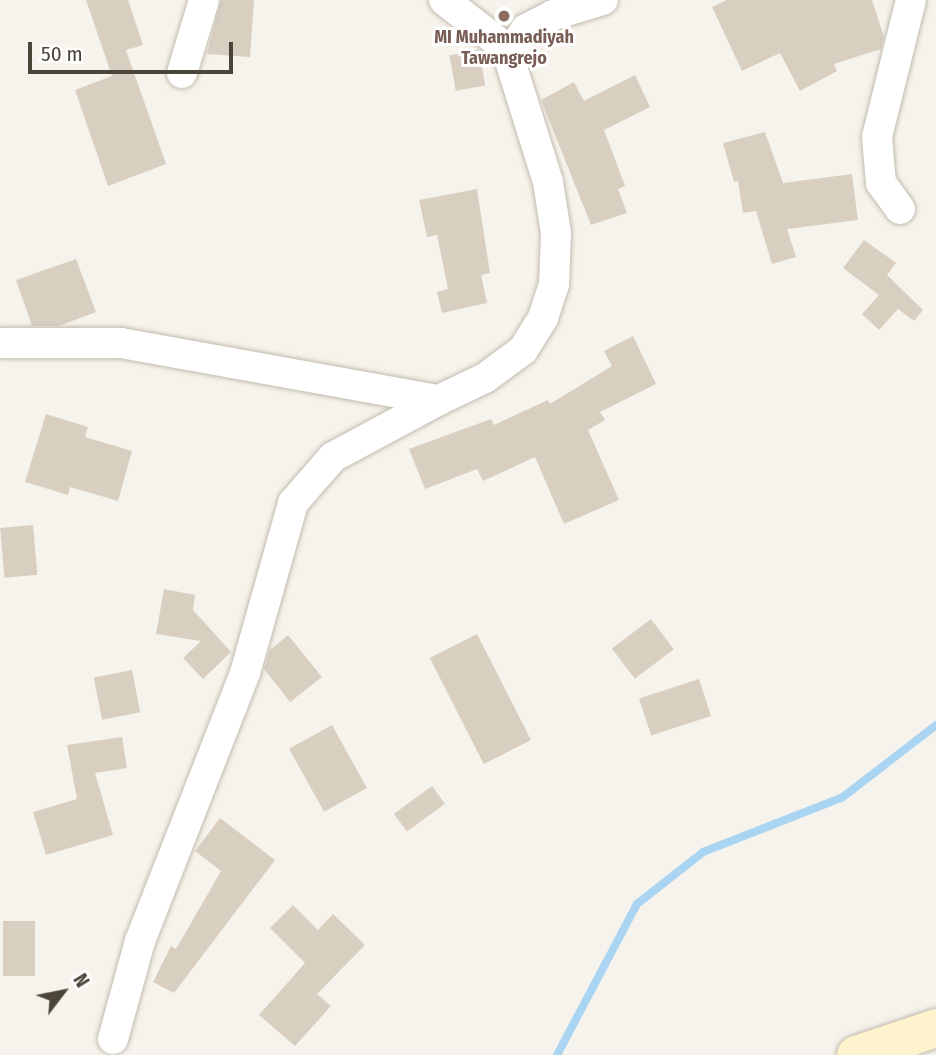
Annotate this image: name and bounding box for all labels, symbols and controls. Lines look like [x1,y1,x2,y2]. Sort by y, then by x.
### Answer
marker: MI Muhammadiyah Tawangrejo [496,8,512,24]
place label: MI Muhammadiyah Tawangrejo [434,27,574,70]
scale bar [32,28,236,72]
text: 50 m [41,41,83,67]
north arrow [28,957,98,1027]
text: N [68,970,94,992]

